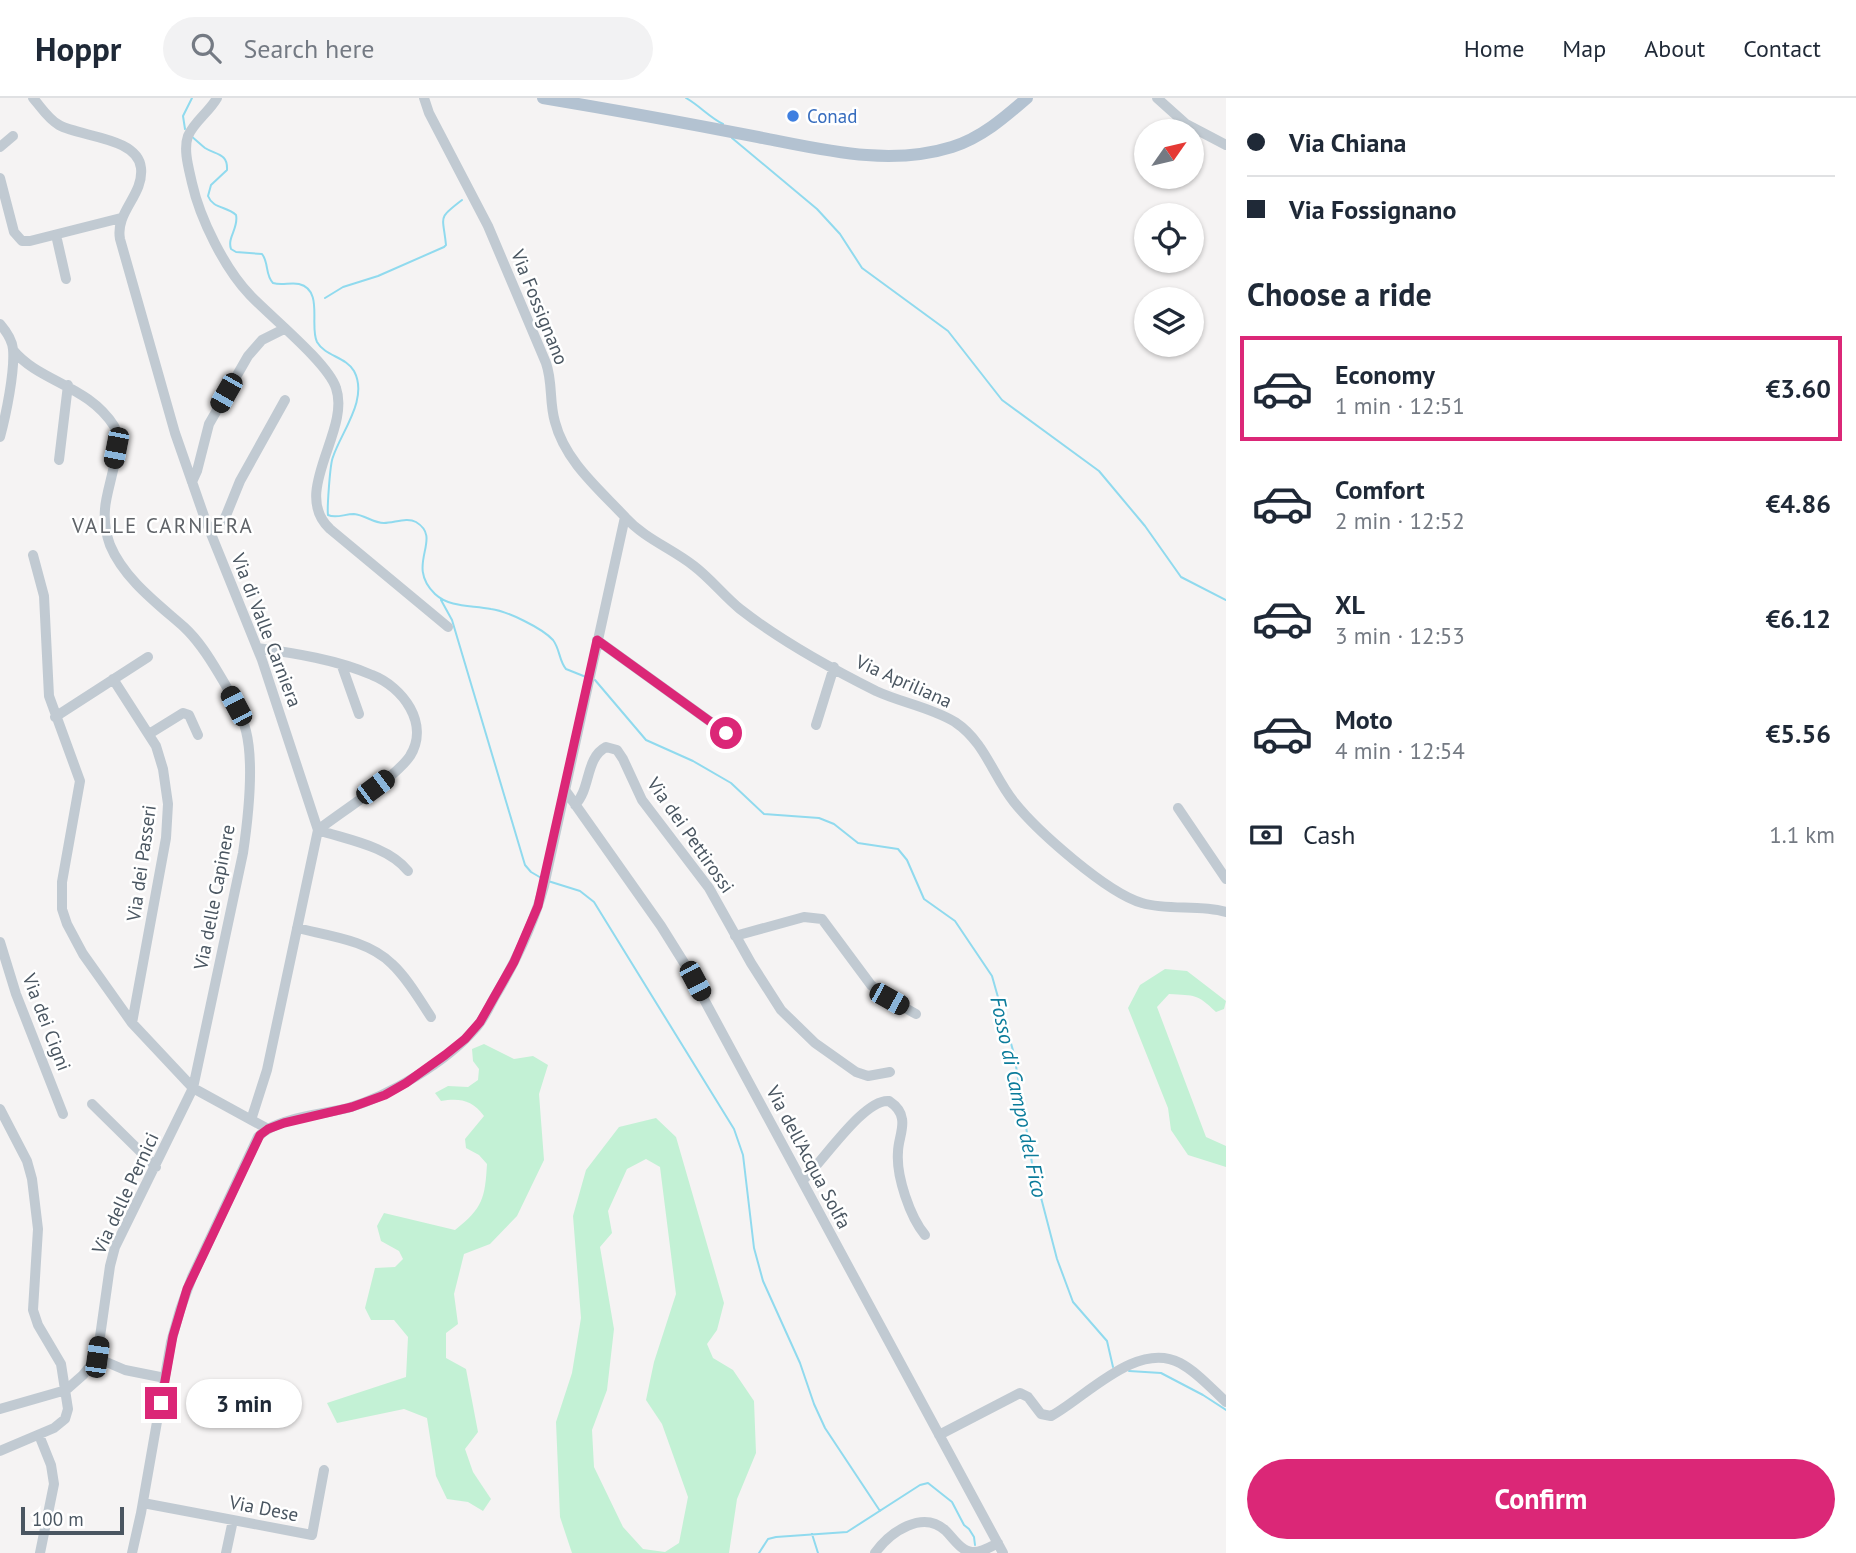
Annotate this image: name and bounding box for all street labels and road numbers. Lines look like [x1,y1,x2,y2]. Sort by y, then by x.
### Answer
street label: Via Fossignano [506,245,574,368]
street label: Via di Valle Carniera [226,549,307,710]
street label: Via Apriliana [851,649,956,713]
street label: Via dei Pettirossi [642,772,740,897]
street label: Via dei Passeri [121,803,161,924]
street label: Via delle Capinere [188,822,240,973]
street label: Via dei Cigni [17,969,76,1074]
street label: Via dell'Acqua Solfa [761,1081,857,1233]
street label: Via delle Pernici [86,1128,164,1258]
street label: Via Dese [226,1489,301,1526]

